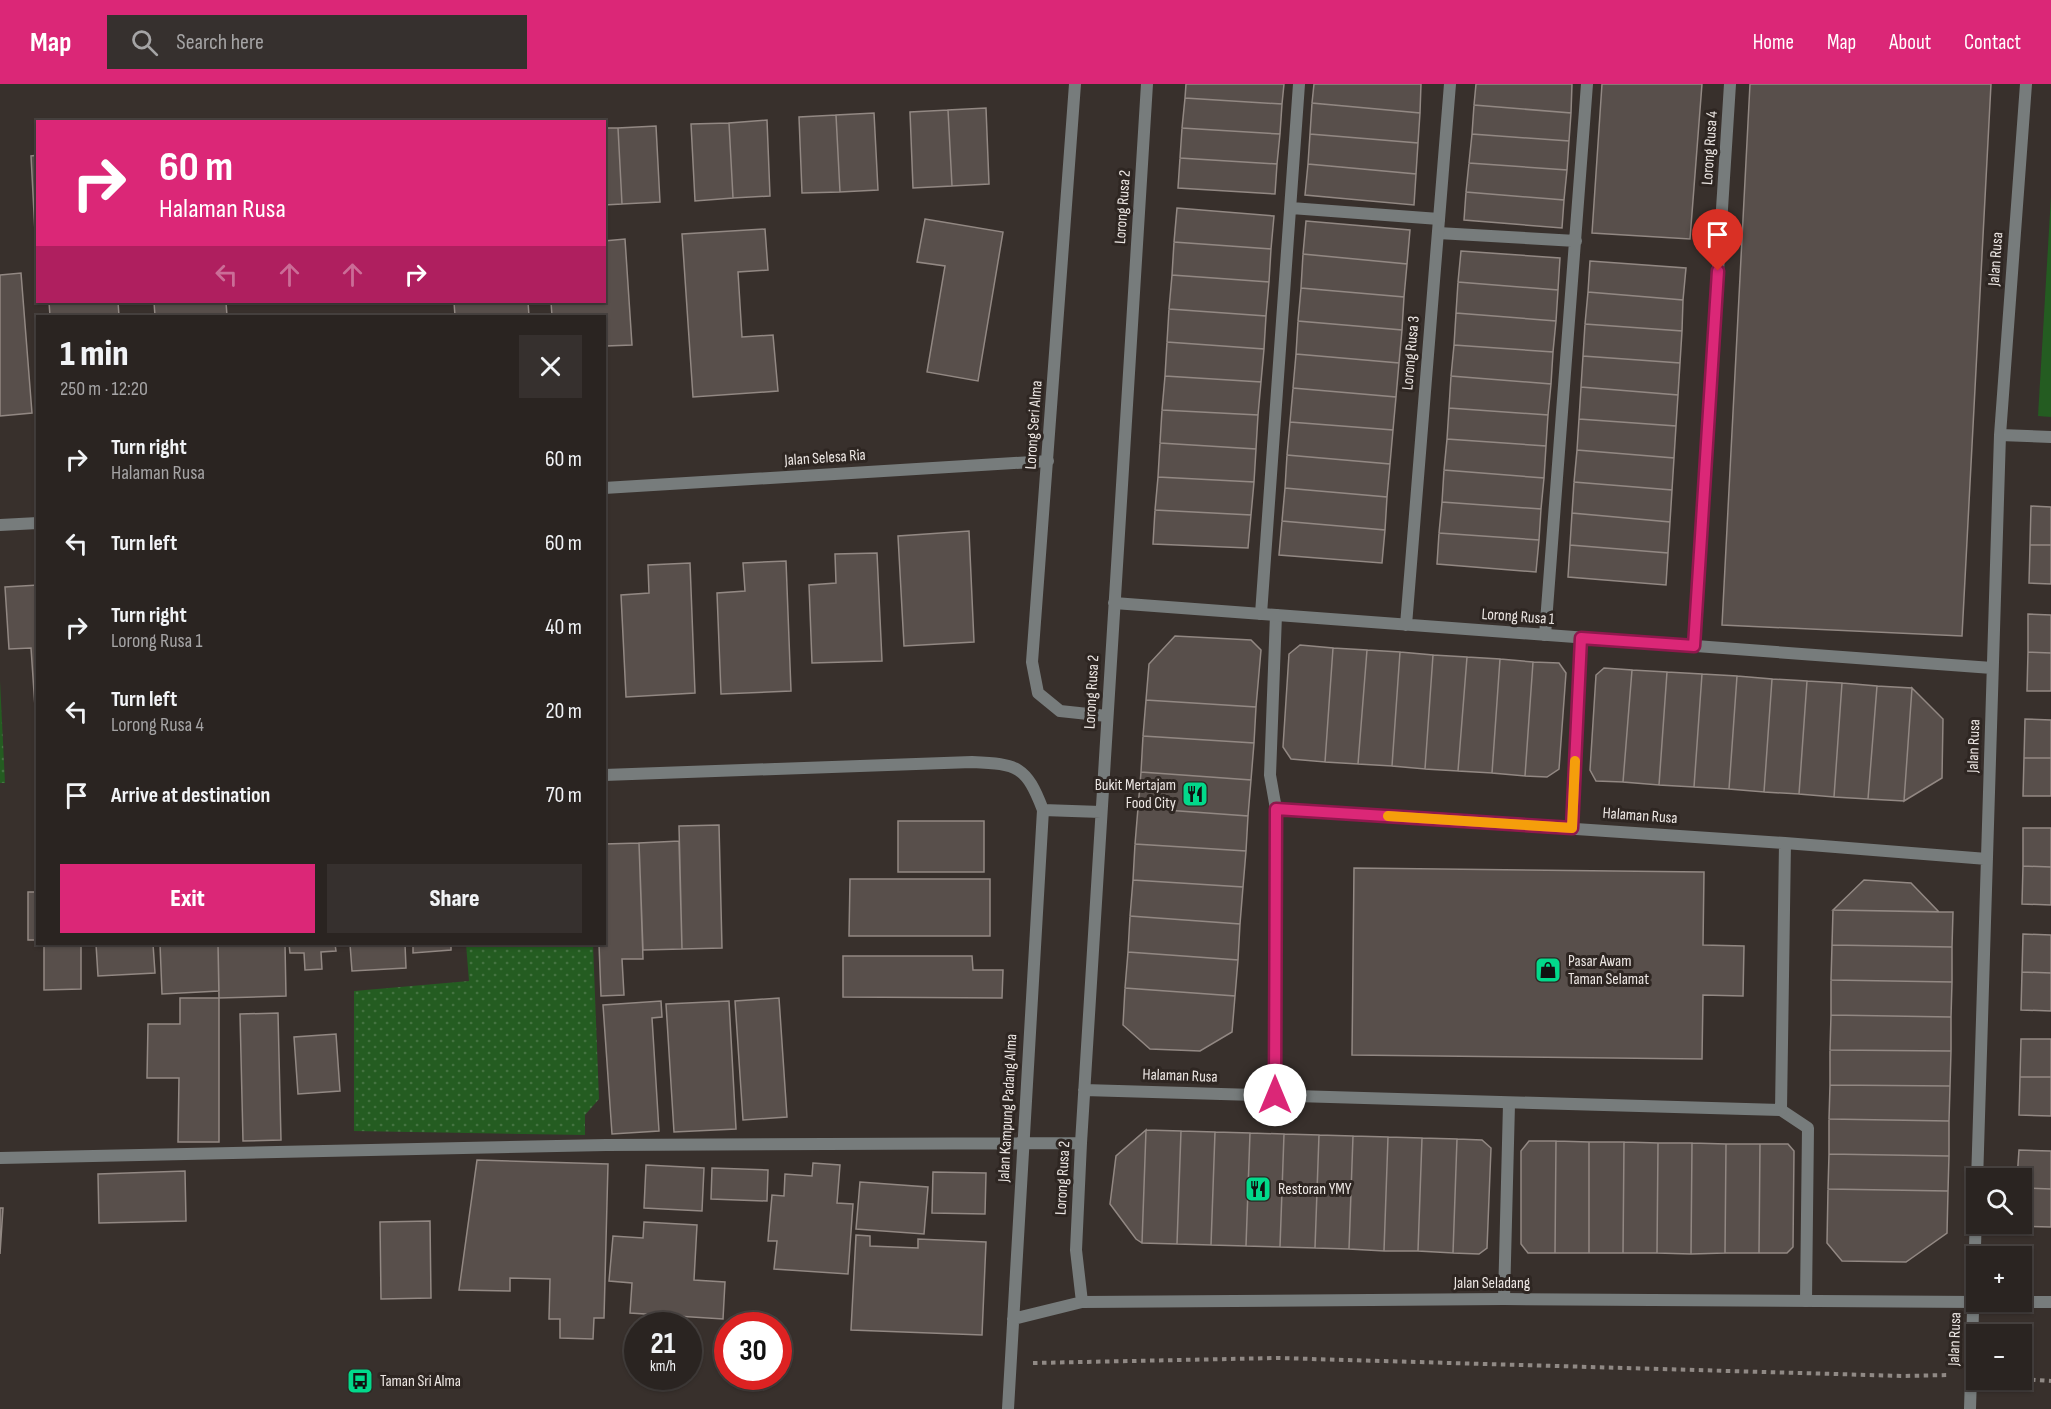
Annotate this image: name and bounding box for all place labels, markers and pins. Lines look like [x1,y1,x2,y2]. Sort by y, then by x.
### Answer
pin [1692,209,1743,271]
place label: Bukit Mertajam Food City [1095,776,1176,813]
restaurant icon: Bukit Mertajam Food City [1180,779,1210,809]
place label: Pasar Awam Taman Selamat [1568,952,1649,989]
shop icon: Pasar Awam Taman Selamat [1533,955,1563,985]
restaurant icon: Restoran YMY [1243,1174,1273,1204]
place label: Restoran YMY [1278,1180,1352,1199]
bus stop icon: Taman Sri Alma [345,1366,375,1396]
place label: Taman Sri Alma [380,1372,461,1391]

